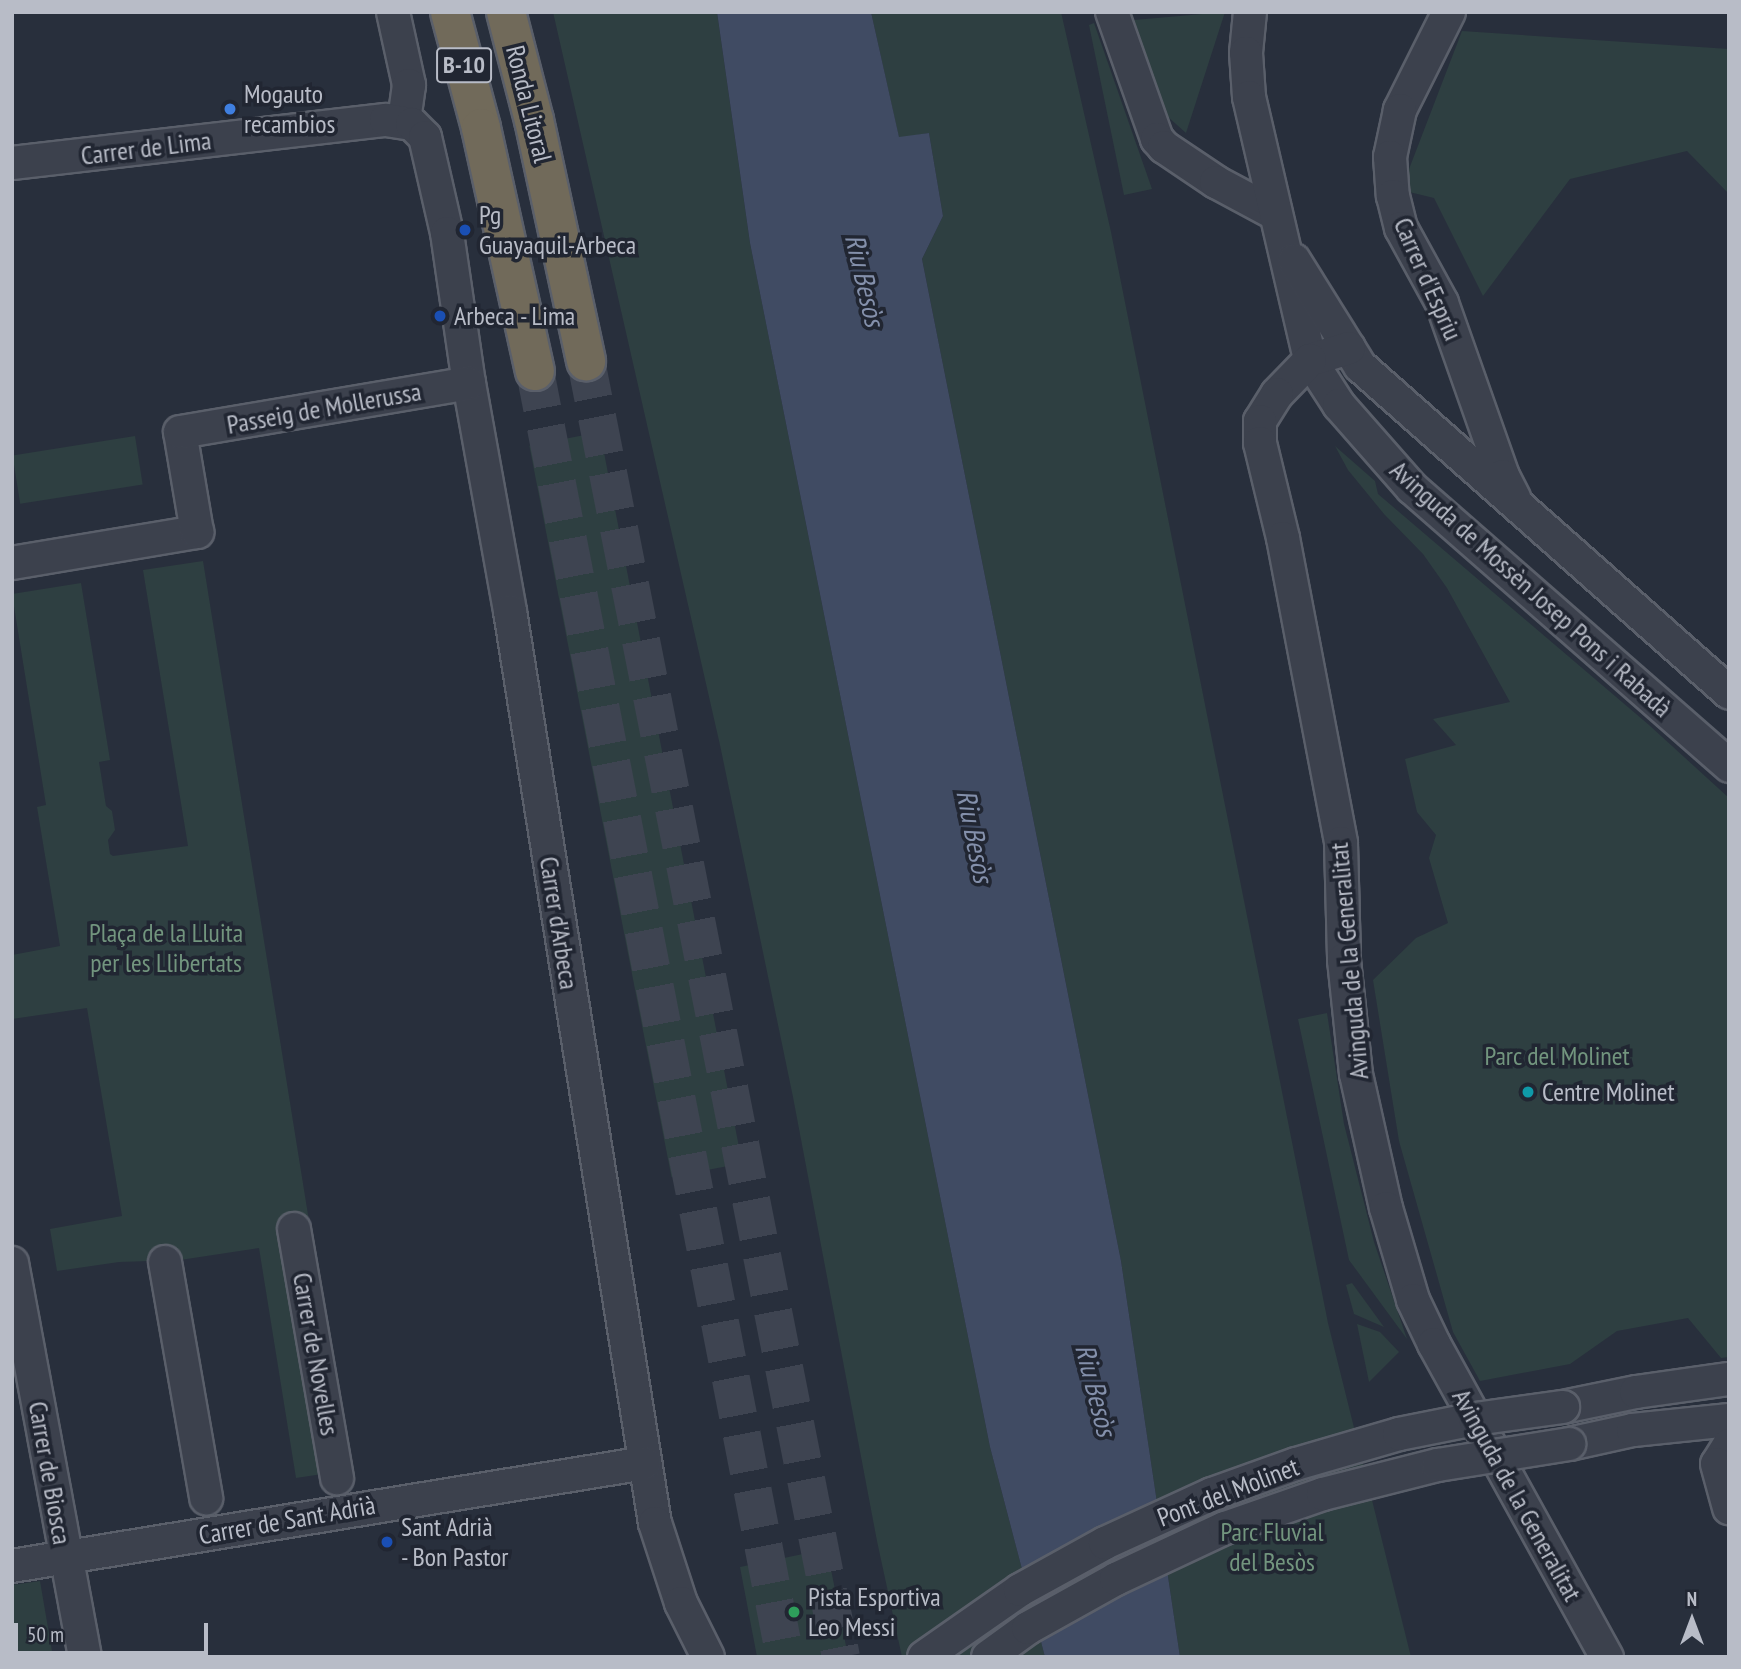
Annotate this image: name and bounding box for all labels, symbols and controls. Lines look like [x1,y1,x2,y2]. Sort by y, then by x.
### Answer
street label: Ronda Litoral [499,42,559,166]
road number: B-10 [436,44,492,86]
place label: Mogauto recambios [244,78,335,140]
marker: Mogauto recambios [222,101,238,117]
street label: Carrer de Lima [79,125,213,171]
place label: Pg Guayaquil-Arbeca [479,199,636,260]
street label: Carrer d'Espriu [1387,213,1469,345]
marker: Pg Guayaquil-Arbeca [457,222,473,238]
water label: Riu Besòs [838,231,892,329]
place label: Arbeca - Lima [454,300,577,332]
marker: Arbeca - Lima [432,308,448,324]
street label: Passeig de Mollerussa [224,376,424,440]
street label: Avinguda de Mossèn Josep Pons i Rabadà [1384,454,1678,724]
water label: Riu Besòs [950,787,1000,885]
street label: Avinguda de la Generalitat [1323,841,1375,1081]
street label: Carrer d'Arbeca [533,854,585,992]
park label: Plaça de la Lluita per les Llibertats [89,917,243,978]
park label: Parc del Molinet [1484,1040,1630,1072]
place label: Centre Molinet [1542,1076,1675,1108]
marker: Centre Molinet [1520,1084,1536,1100]
street label: Carrer de Novelles [286,1270,346,1438]
water label: Riu Besòs [1068,1341,1124,1439]
street label: Avinguda de la Generalitat [1446,1384,1588,1606]
street label: Carrer de Biosca [22,1399,78,1547]
street label: Pont del Molinet [1153,1451,1303,1533]
street label: Carrer de Sant Adrià [196,1489,378,1551]
place label: Sant Adrià - Bon Pastor [401,1511,510,1572]
park label: Parc Fluvial del Besòs [1220,1516,1324,1578]
marker: Sant Adrià - Bon Pastor [379,1534,395,1550]
place label: Pista Esportiva Leo Messi [808,1581,941,1642]
north arrow [1657,1585,1727,1655]
text: N [1687,1587,1697,1611]
marker: Pista Esportiva Leo Messi [786,1604,802,1620]
scale bar [18,1610,212,1654]
text: 50 m [27,1621,64,1648]

